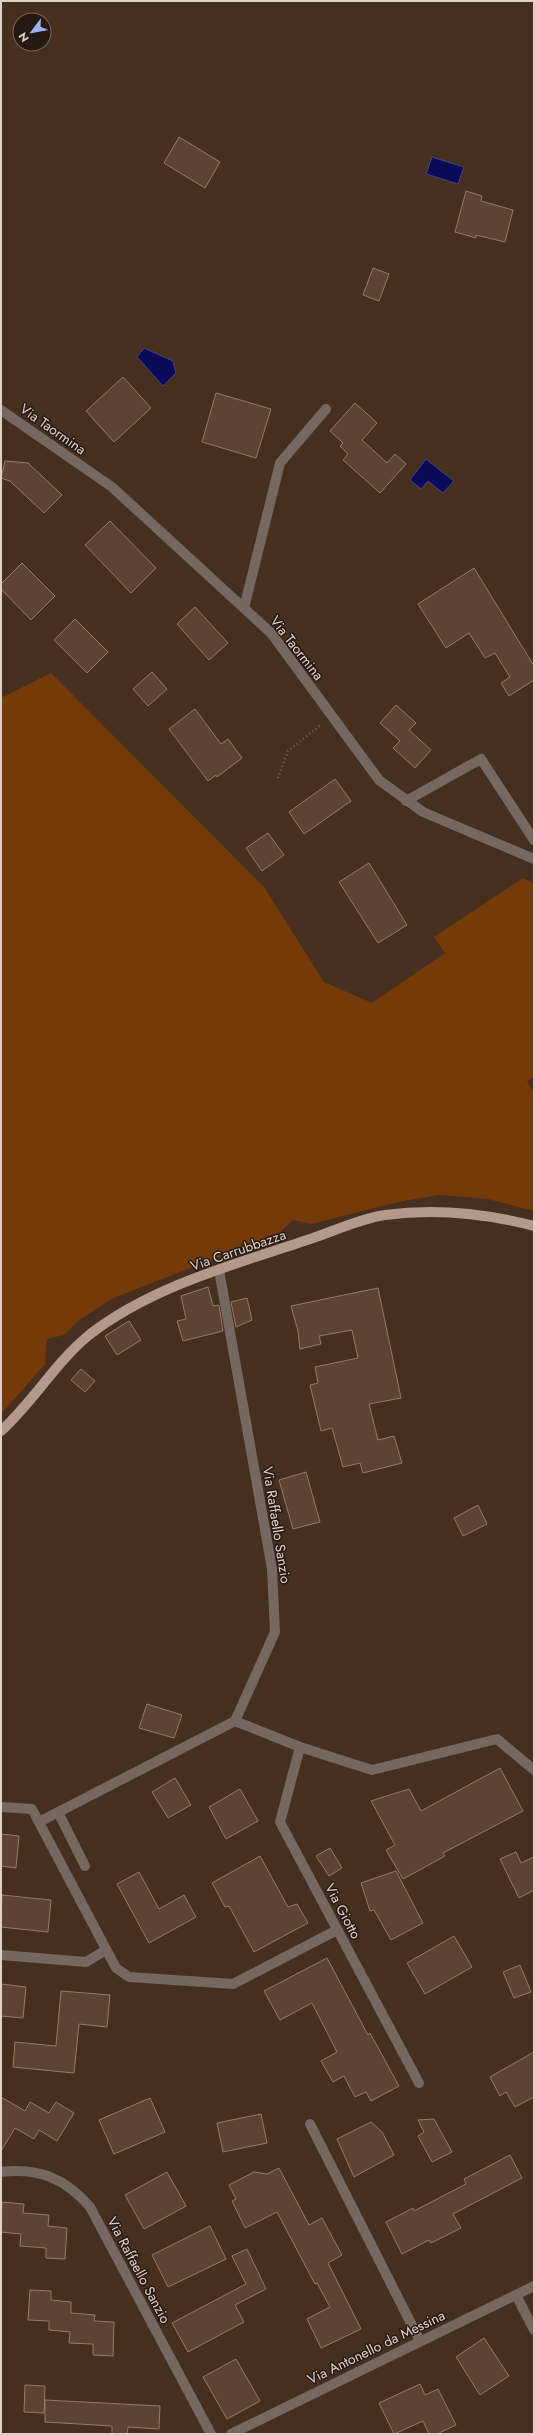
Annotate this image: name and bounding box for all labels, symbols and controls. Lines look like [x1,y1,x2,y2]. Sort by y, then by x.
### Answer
north arrow [12,12,52,52]
text: N [14,29,33,45]
street label: Via Taormina [16,399,90,459]
street label: Via Taormina [265,612,329,684]
street label: Via Carrubbazza [188,1224,288,1276]
street label: Via Raffaello Sanzio [258,1465,296,1585]
street label: Via Giotto [320,1880,366,1943]
street label: Via Raffaello Sanzio [102,2213,176,2327]
street label: Via Antonello da Messina [304,2305,448,2389]

